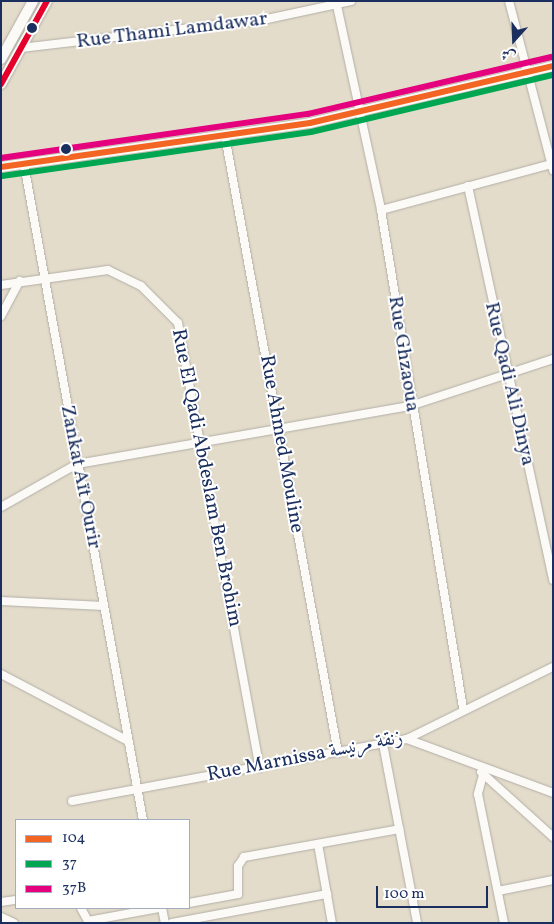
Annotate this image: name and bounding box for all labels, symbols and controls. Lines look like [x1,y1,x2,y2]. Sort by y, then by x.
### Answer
street label: Rue Thami Lamdawar [75,7,269,55]
north arrow [489,15,539,65]
unlabelled marker [27,23,37,33]
text: ش [499,43,518,66]
unlabelled marker [61,144,71,154]
street label: Rue Ghzaoua [382,294,424,414]
street label: Rue Qadi Ali Dinya [479,300,539,468]
street label: Rue El Qadi Abdeslam Ben Brohim [165,327,247,629]
street label: Rue Ahmed Mouline [254,353,308,535]
street label: Zankat Aït Ourir [54,403,106,551]
street label: Rue Marnissa زنقة مرنيسة [205,726,405,788]
legend [15,819,190,909]
text: 104 [62,828,85,849]
text: 37 [62,853,77,874]
scale bar [379,876,492,908]
text: 37B [62,878,86,899]
text: 100 m [384,884,424,905]

